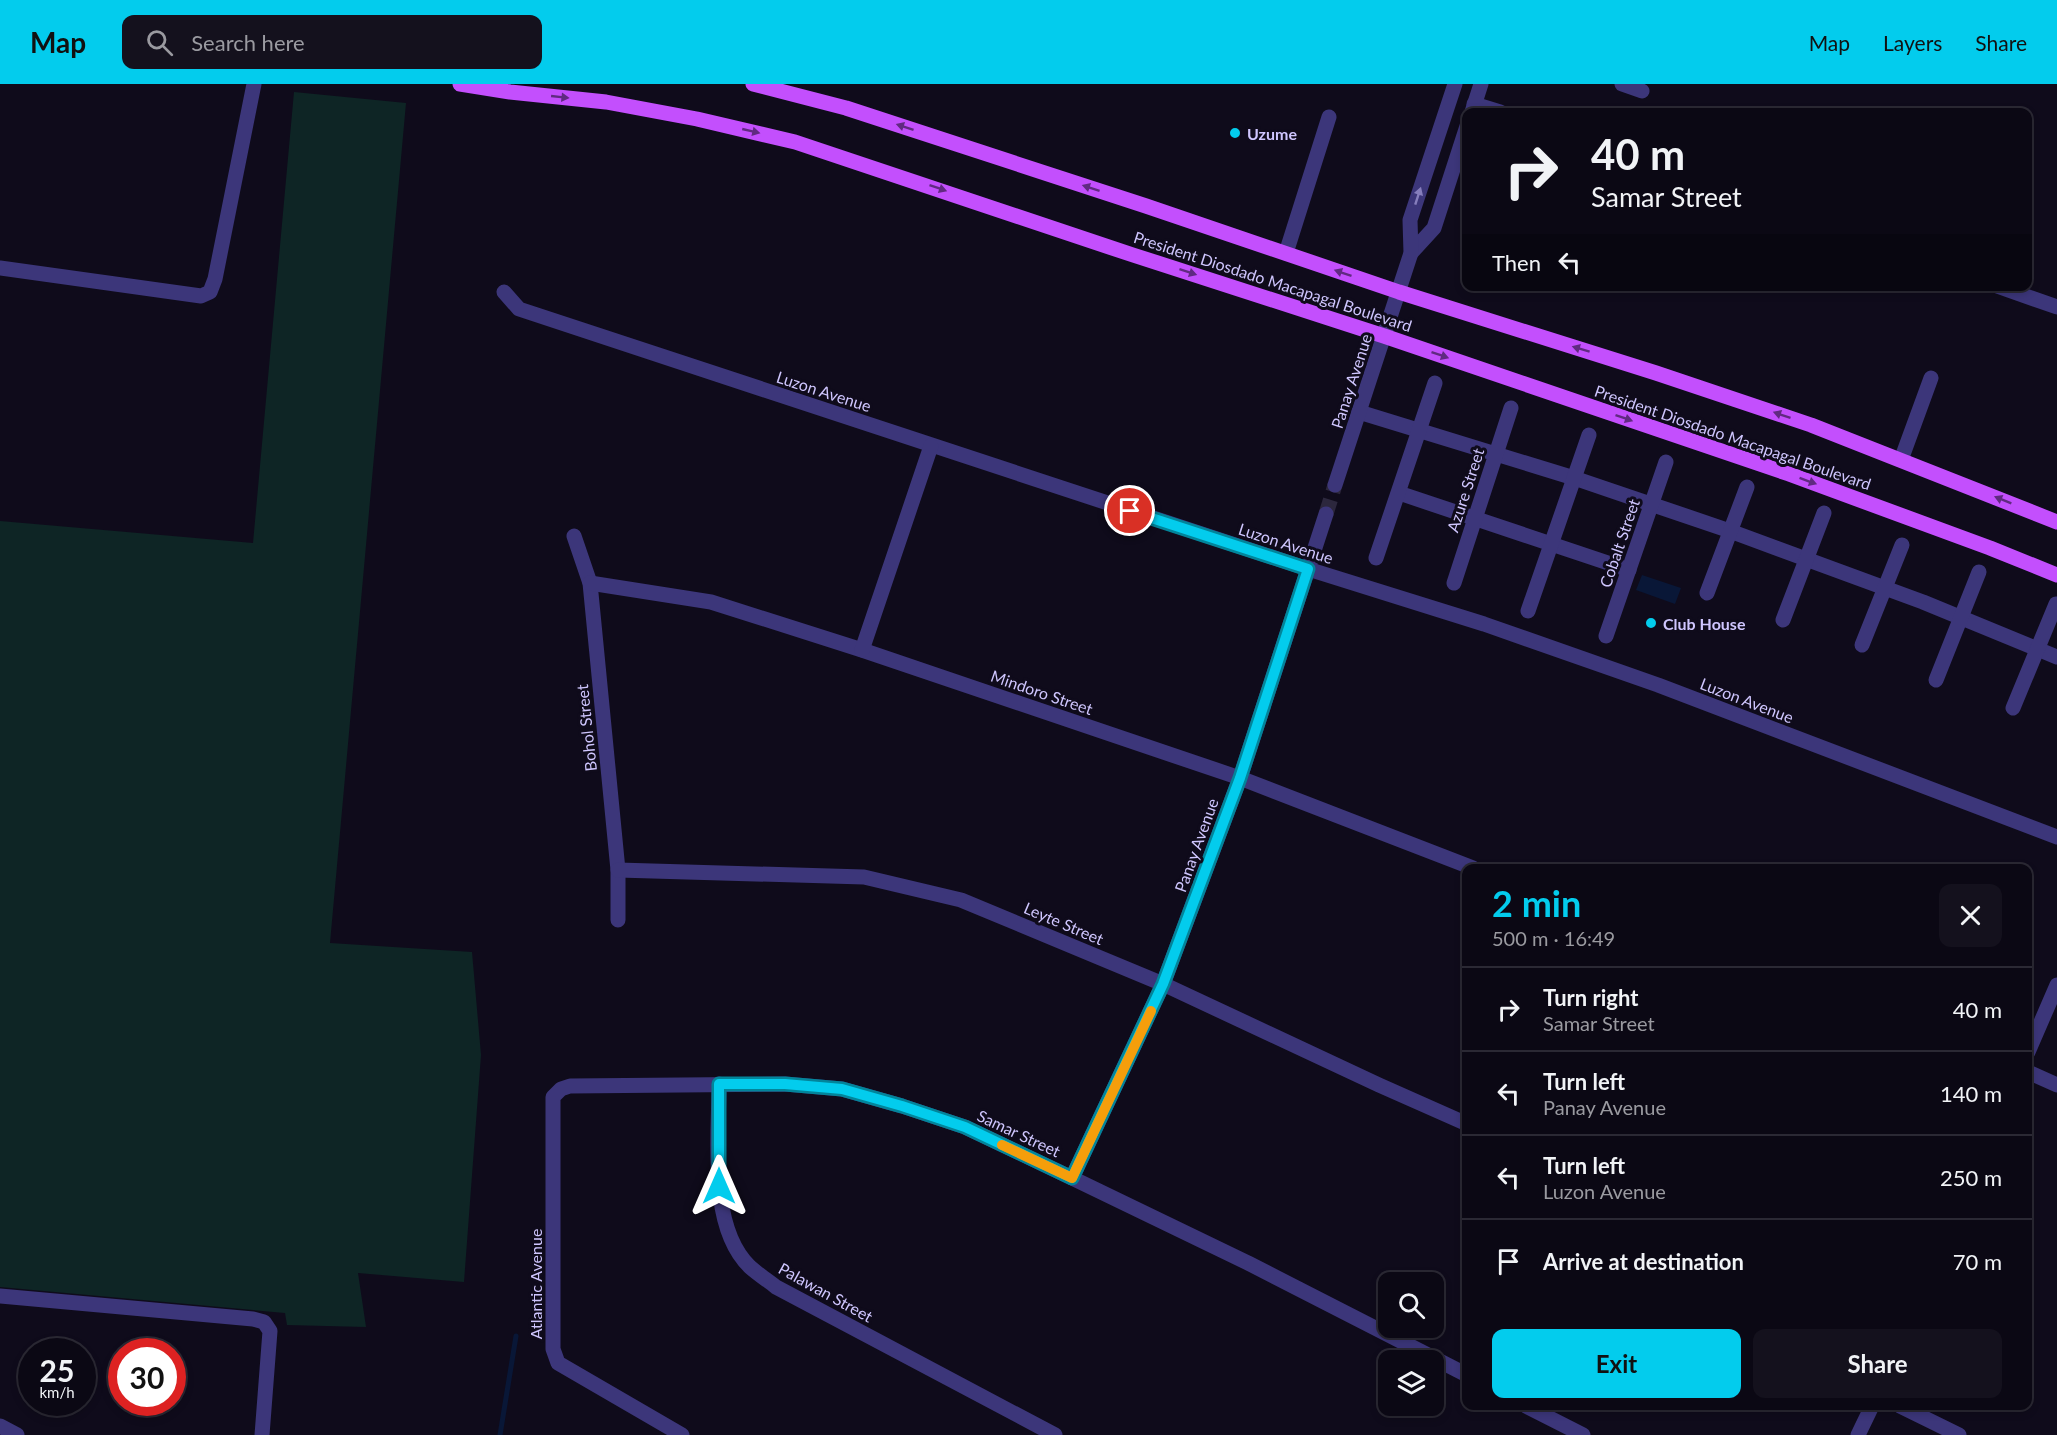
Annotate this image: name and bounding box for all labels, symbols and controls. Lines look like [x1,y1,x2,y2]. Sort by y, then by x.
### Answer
search box [122,15,542,69]
text: Map [30,25,86,59]
icon: search [143,26,176,59]
text: Search here [191,29,305,56]
text: Map [1809,30,1850,55]
text: Layers [1883,30,1942,55]
text: Share [1975,30,2027,55]
one-way arrow [550,92,569,102]
one-way arrow [896,122,914,131]
place label: Uzume [1247,124,1297,143]
marker: Uzume [1228,126,1242,140]
one-way arrow [742,127,761,137]
text: 40 m [1591,129,1685,179]
icon: right [1492,132,1570,210]
text: Samar Street [1591,180,1742,213]
one-way arrow [1082,182,1100,192]
one-way arrow [929,184,947,194]
one-way arrow [1413,187,1423,205]
street label: President Diosdado Macapagal Boulevard [1132,227,1414,335]
icon: left [1553,246,1586,279]
text: Then [1492,249,1541,276]
one-way arrow [1179,268,1197,278]
one-way arrow [1334,268,1352,278]
street label: Panay Avenue [1327,331,1375,431]
one-way arrow [1572,344,1590,353]
one-way arrow [1431,350,1449,360]
street label: Luzon Avenue [774,367,874,415]
street label: President Diosdado Macapagal Boulevard [1592,381,1874,493]
one-way arrow [1773,410,1791,419]
one-way arrow [1615,413,1633,423]
street label: Azure Street [1442,445,1488,534]
one-way arrow [1800,477,1818,487]
pin [1104,485,1155,536]
icon: arrive [1113,494,1146,527]
one-way arrow [1993,495,2011,505]
street label: Cobalt Street [1595,496,1643,590]
street label: Luzon Avenue [1236,519,1336,567]
place label: Club House [1663,614,1746,633]
marker: Club House [1644,616,1658,630]
street label: Mindoro Street [989,666,1096,718]
street label: Luzon Avenue [1698,674,1796,726]
street label: Bohol Street [572,683,600,772]
street label: Panay Avenue [1170,796,1222,894]
text: 2 min [1492,881,1581,925]
button: close [1939,884,2002,947]
street label: Leyte Street [1021,898,1107,948]
text: 500 m · 16:49 [1492,926,1615,950]
text: Turn right [1543,984,1638,1011]
icon: right [1492,993,1525,1026]
text: 40 m [1953,996,2002,1023]
text: Samar Street [1543,1011,1655,1035]
text: Turn left [1543,1068,1625,1095]
icon: left [1492,1077,1525,1110]
text: 140 m [1940,1080,2002,1107]
text: Panay Avenue [1543,1095,1666,1119]
street label: Samar Street [974,1106,1064,1161]
text: Turn left [1543,1152,1625,1179]
position arrow [687,1154,751,1218]
icon: left [1492,1161,1525,1194]
text: 250 m [1940,1164,2002,1191]
text: Luzon Avenue [1543,1179,1666,1203]
street label: Atlantic Avenue [526,1229,545,1339]
icon: arrive [1492,1245,1525,1278]
text: Arrive at destination [1543,1248,1744,1275]
text: 70 m [1953,1248,2002,1275]
street label: Palawan Street [776,1258,877,1326]
map controls [1378,1272,1444,1416]
button: search [1378,1272,1444,1338]
button: Exit [1492,1329,1741,1398]
button: Share [1753,1329,2002,1398]
speed limit sign: 30 [108,1338,186,1416]
button: layers [1378,1350,1444,1416]
text: 25 [40,1352,74,1388]
text: km/h [39,1383,75,1401]

